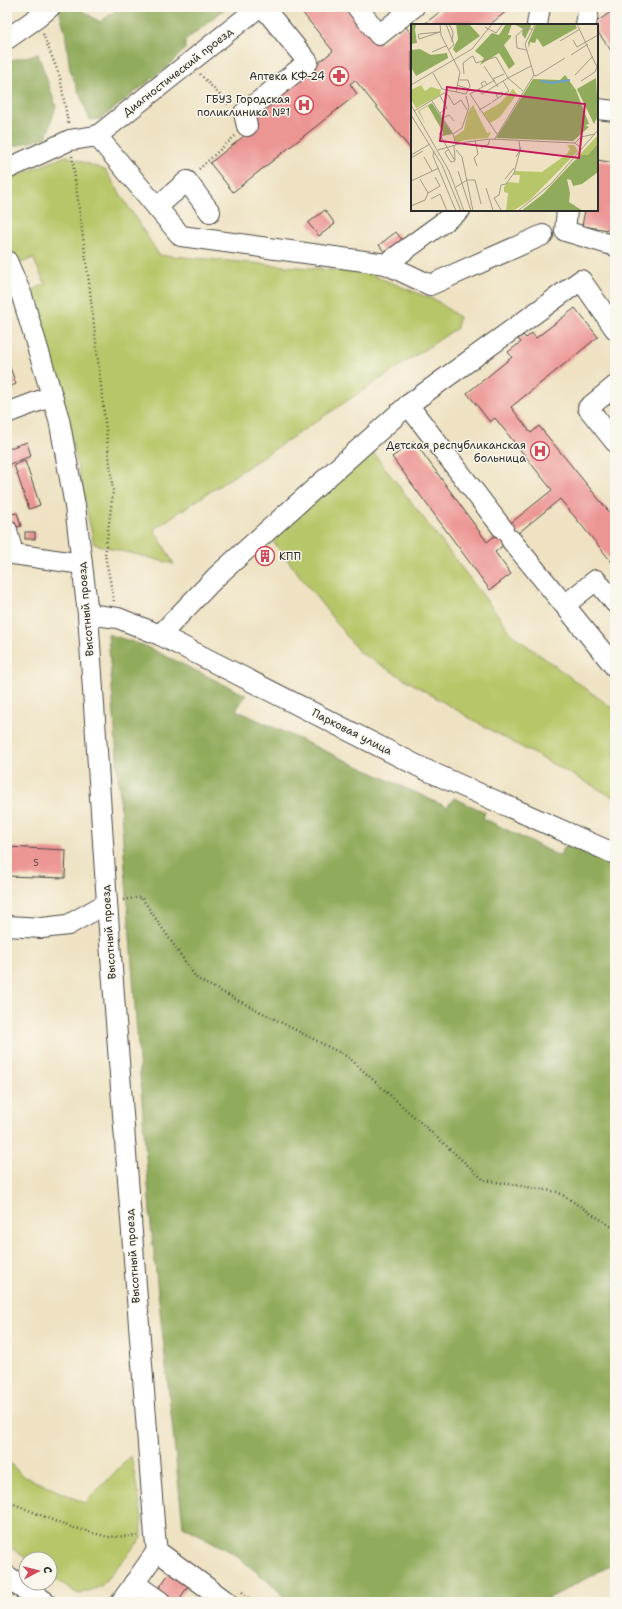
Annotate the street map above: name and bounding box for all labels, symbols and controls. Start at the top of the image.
street label: Диагностический проезд [120,24,236,120]
inset map [411,24,598,211]
pharmacy icon: Аптека КФ-24 [328,65,350,87]
place label: Аптека КФ-24 [249,69,325,84]
place label: ГБУЗ Городская поликлиника №1 [197,92,290,120]
hospital icon: ГБУЗ Городская поликлиника №1 [293,94,315,116]
place label: Детская республиканская больница [386,438,526,466]
hospital icon: Детская республиканская больница [529,440,551,462]
building icon: КПП [254,545,276,567]
place label: КПП [279,549,301,564]
street label: Высотный проезд [74,561,98,657]
street label: Парковая улица [309,705,395,759]
house number: 5 [33,857,39,869]
street label: Высотный проезд [98,884,120,980]
street label: Высотный проезд [122,1208,144,1304]
north arrow [18,1551,58,1591]
text: С [40,1566,55,1574]

